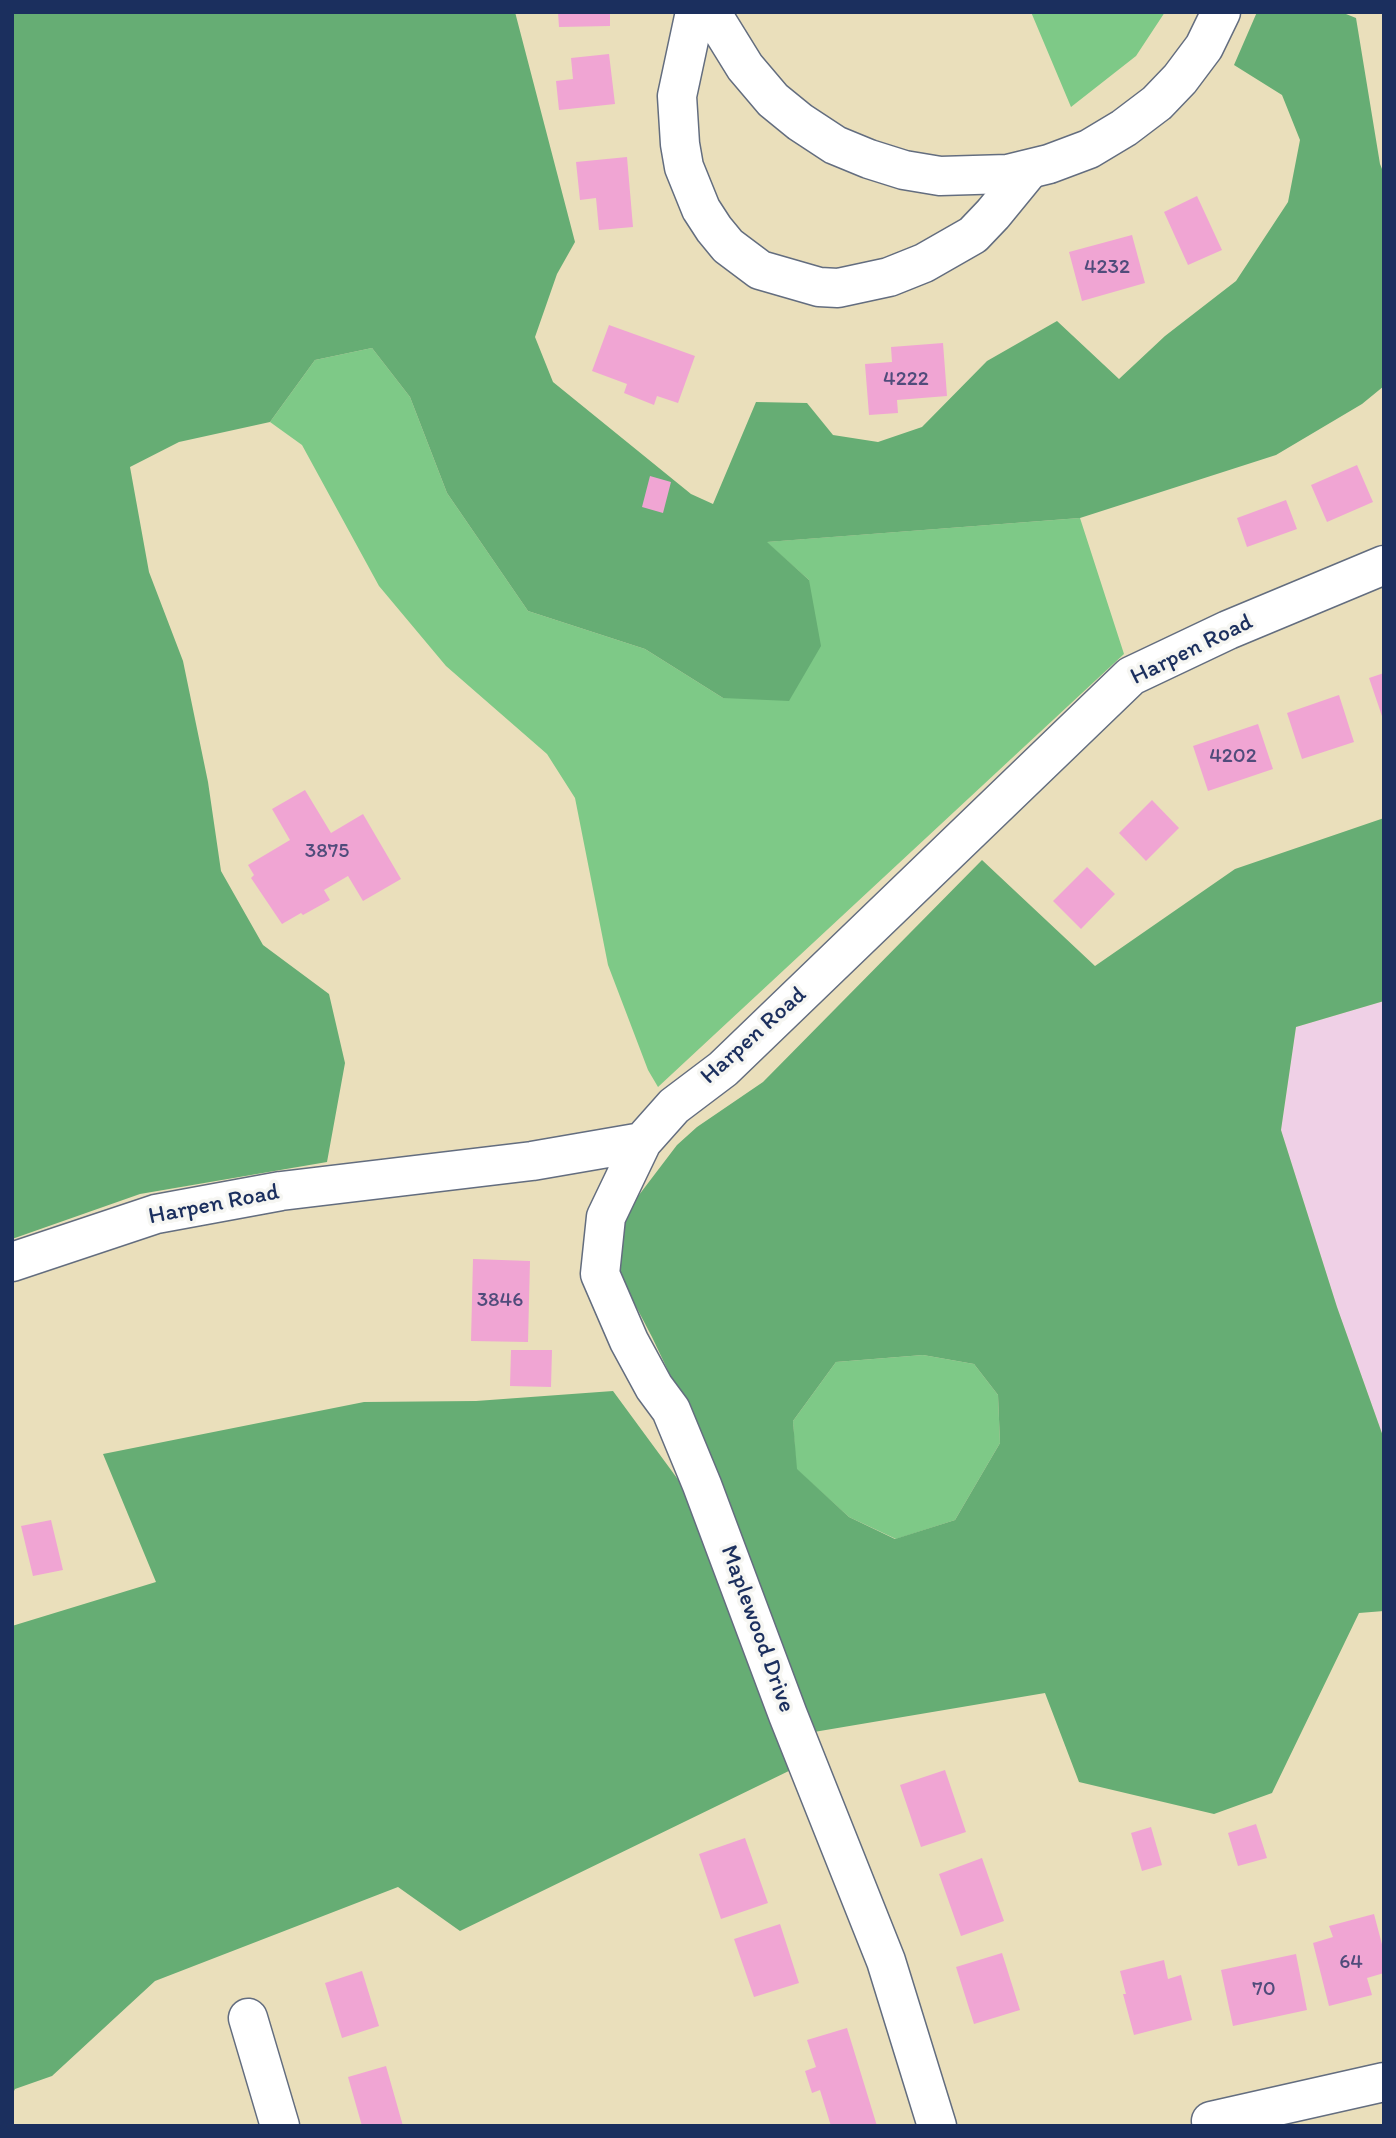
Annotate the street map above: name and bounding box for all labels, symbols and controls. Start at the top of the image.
house number: 4232 [1084,255,1130,281]
house number: 4222 [883,367,929,393]
street label: Harpen Road [1126,608,1258,692]
house number: 4202 [1209,744,1257,770]
house number: 3875 [305,839,349,865]
street label: Harpen Road [695,981,813,1091]
street label: Harpen Road [146,1178,282,1232]
house number: 3846 [477,1288,523,1314]
street label: Maplewood Drive [713,1541,801,1717]
house number: 64 [1339,1950,1363,1976]
house number: 70 [1252,1977,1276,2003]

